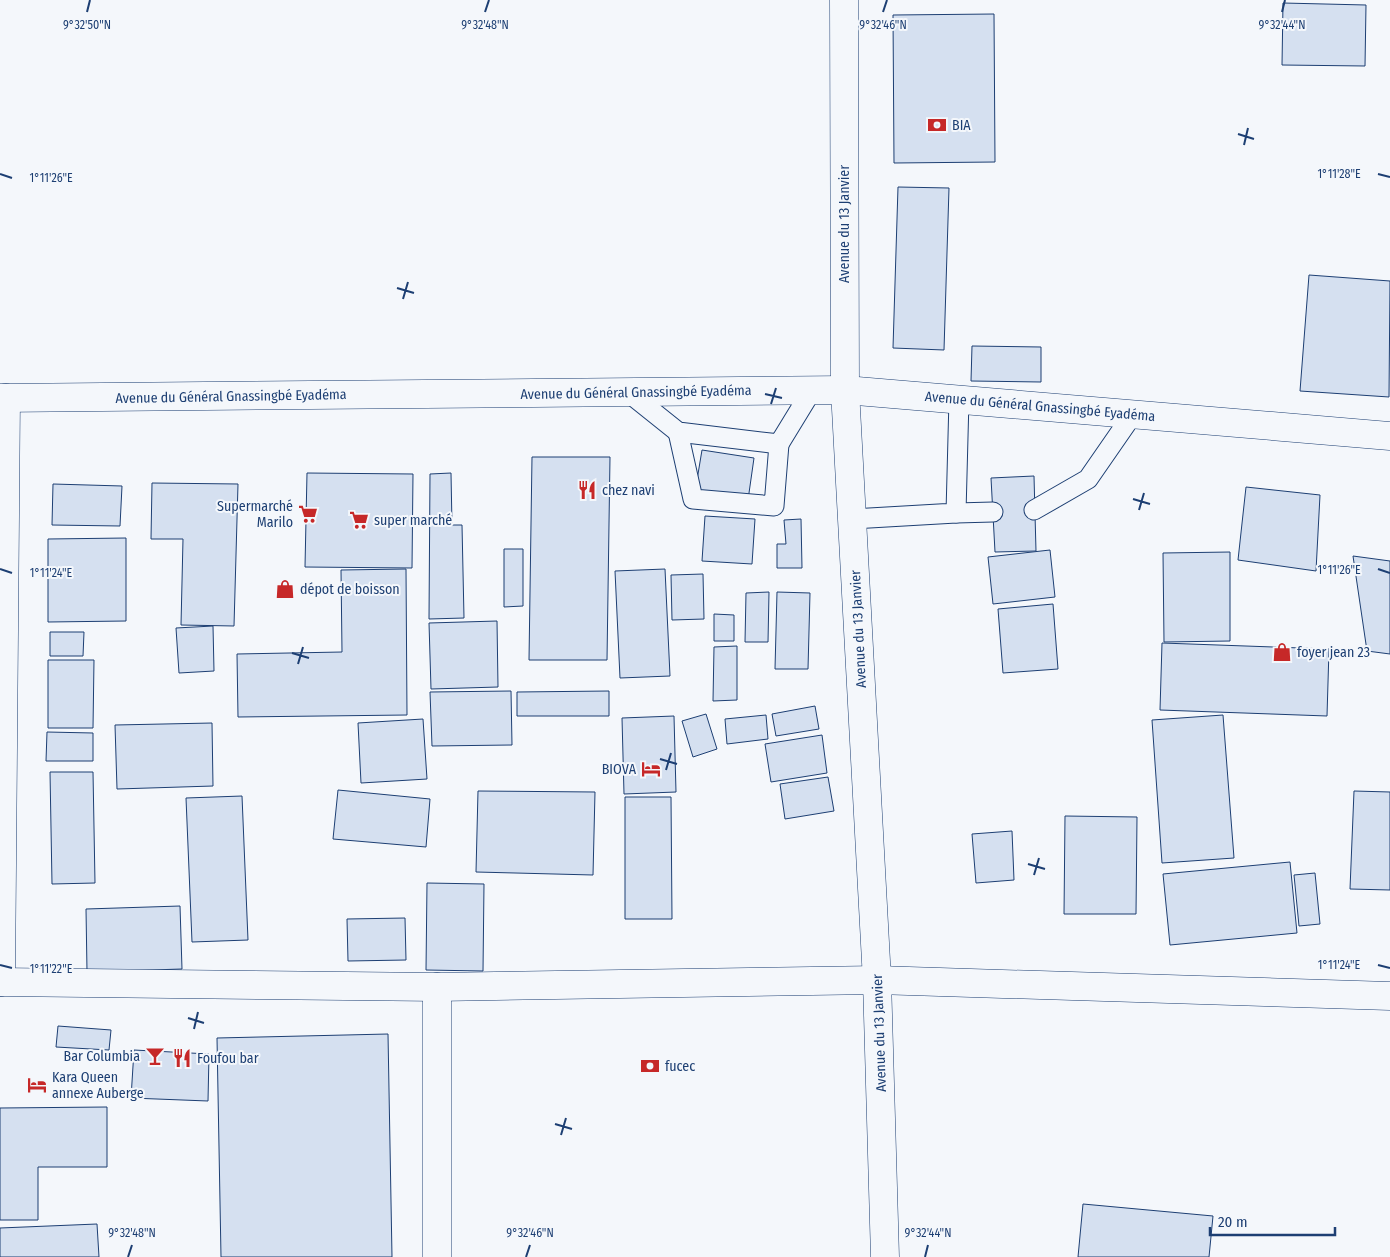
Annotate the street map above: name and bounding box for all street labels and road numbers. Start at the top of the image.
street label: Avenue du 13 Janvier [836,165,853,283]
street label: Avenue du Général Gnassingbé Eyadéma [520,382,752,403]
street label: Avenue du Général Gnassingbé Eyadéma [115,386,347,407]
street label: Avenue du Général Gnassingbé Eyadéma [924,388,1156,425]
street label: Avenue du 13 Janvier [847,569,870,688]
street label: Avenue du 13 Janvier [869,974,890,1092]

